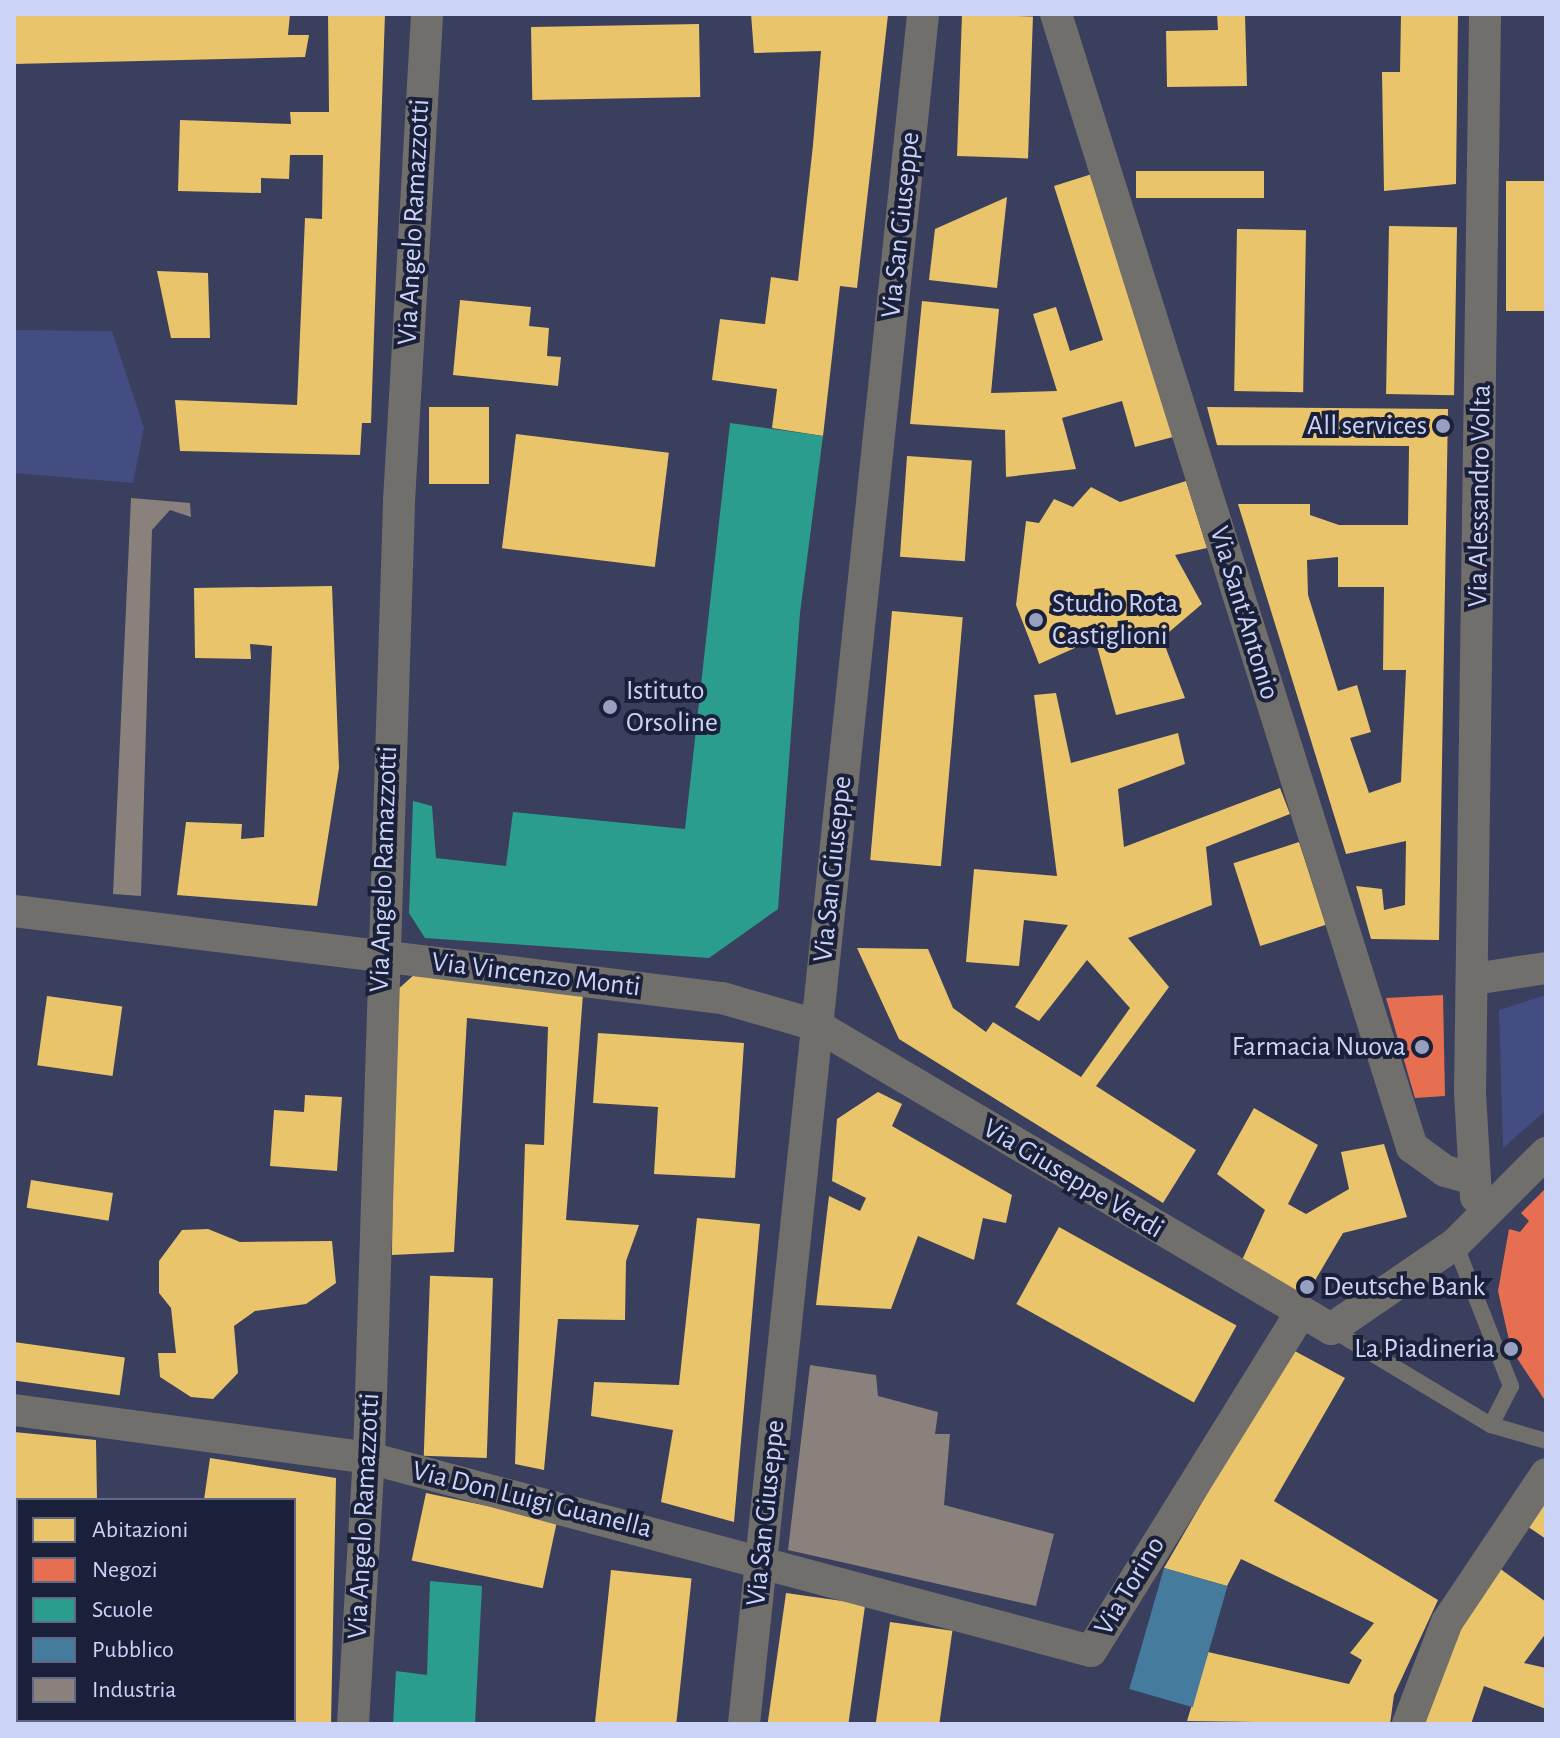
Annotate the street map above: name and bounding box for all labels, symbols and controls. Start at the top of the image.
street label: Via Angelo Ramazzotti [391,98,437,346]
street label: Via San Giuseppe [875,130,927,320]
street label: Via Alessandro Volta [1461,384,1499,608]
place label: All services [1307,409,1427,443]
marker: All services [1434,417,1452,435]
street label: Via Sant'Antonio [1202,522,1286,704]
place label: Studio Rota Castiglioni [1052,587,1178,653]
marker: Studio Rota Castiglioni [1027,611,1045,629]
place label: Istituto Orsoline [626,674,718,740]
marker: Istituto Orsoline [601,698,619,716]
street label: Via Angelo Ramazzotti [363,745,405,993]
street label: Via San Giuseppe [807,774,859,964]
street label: Via Vincenzo Monti [430,946,642,1004]
place label: Farmacia Nuova [1232,1030,1406,1064]
marker: Farmacia Nuova [1413,1038,1431,1056]
street label: Via Giuseppe Verdi [976,1112,1170,1246]
place label: Deutsche Bank [1323,1270,1485,1304]
marker: Deutsche Bank [1298,1278,1316,1296]
place label: La Piadineria [1354,1332,1495,1366]
marker: La Piadineria [1502,1340,1520,1358]
street label: Via Angelo Ramazzotti [341,1392,387,1640]
street label: Via San Giuseppe [740,1418,792,1608]
street label: Via Don Luigi Guanella [409,1454,655,1546]
legend [16,1498,296,1722]
text: Abitazioni [92,1518,188,1542]
street label: Via Torino [1087,1530,1173,1642]
text: Negozi [92,1558,158,1582]
text: Scuole [92,1598,153,1622]
text: Pubblico [92,1638,174,1662]
text: Industria [92,1678,176,1702]

